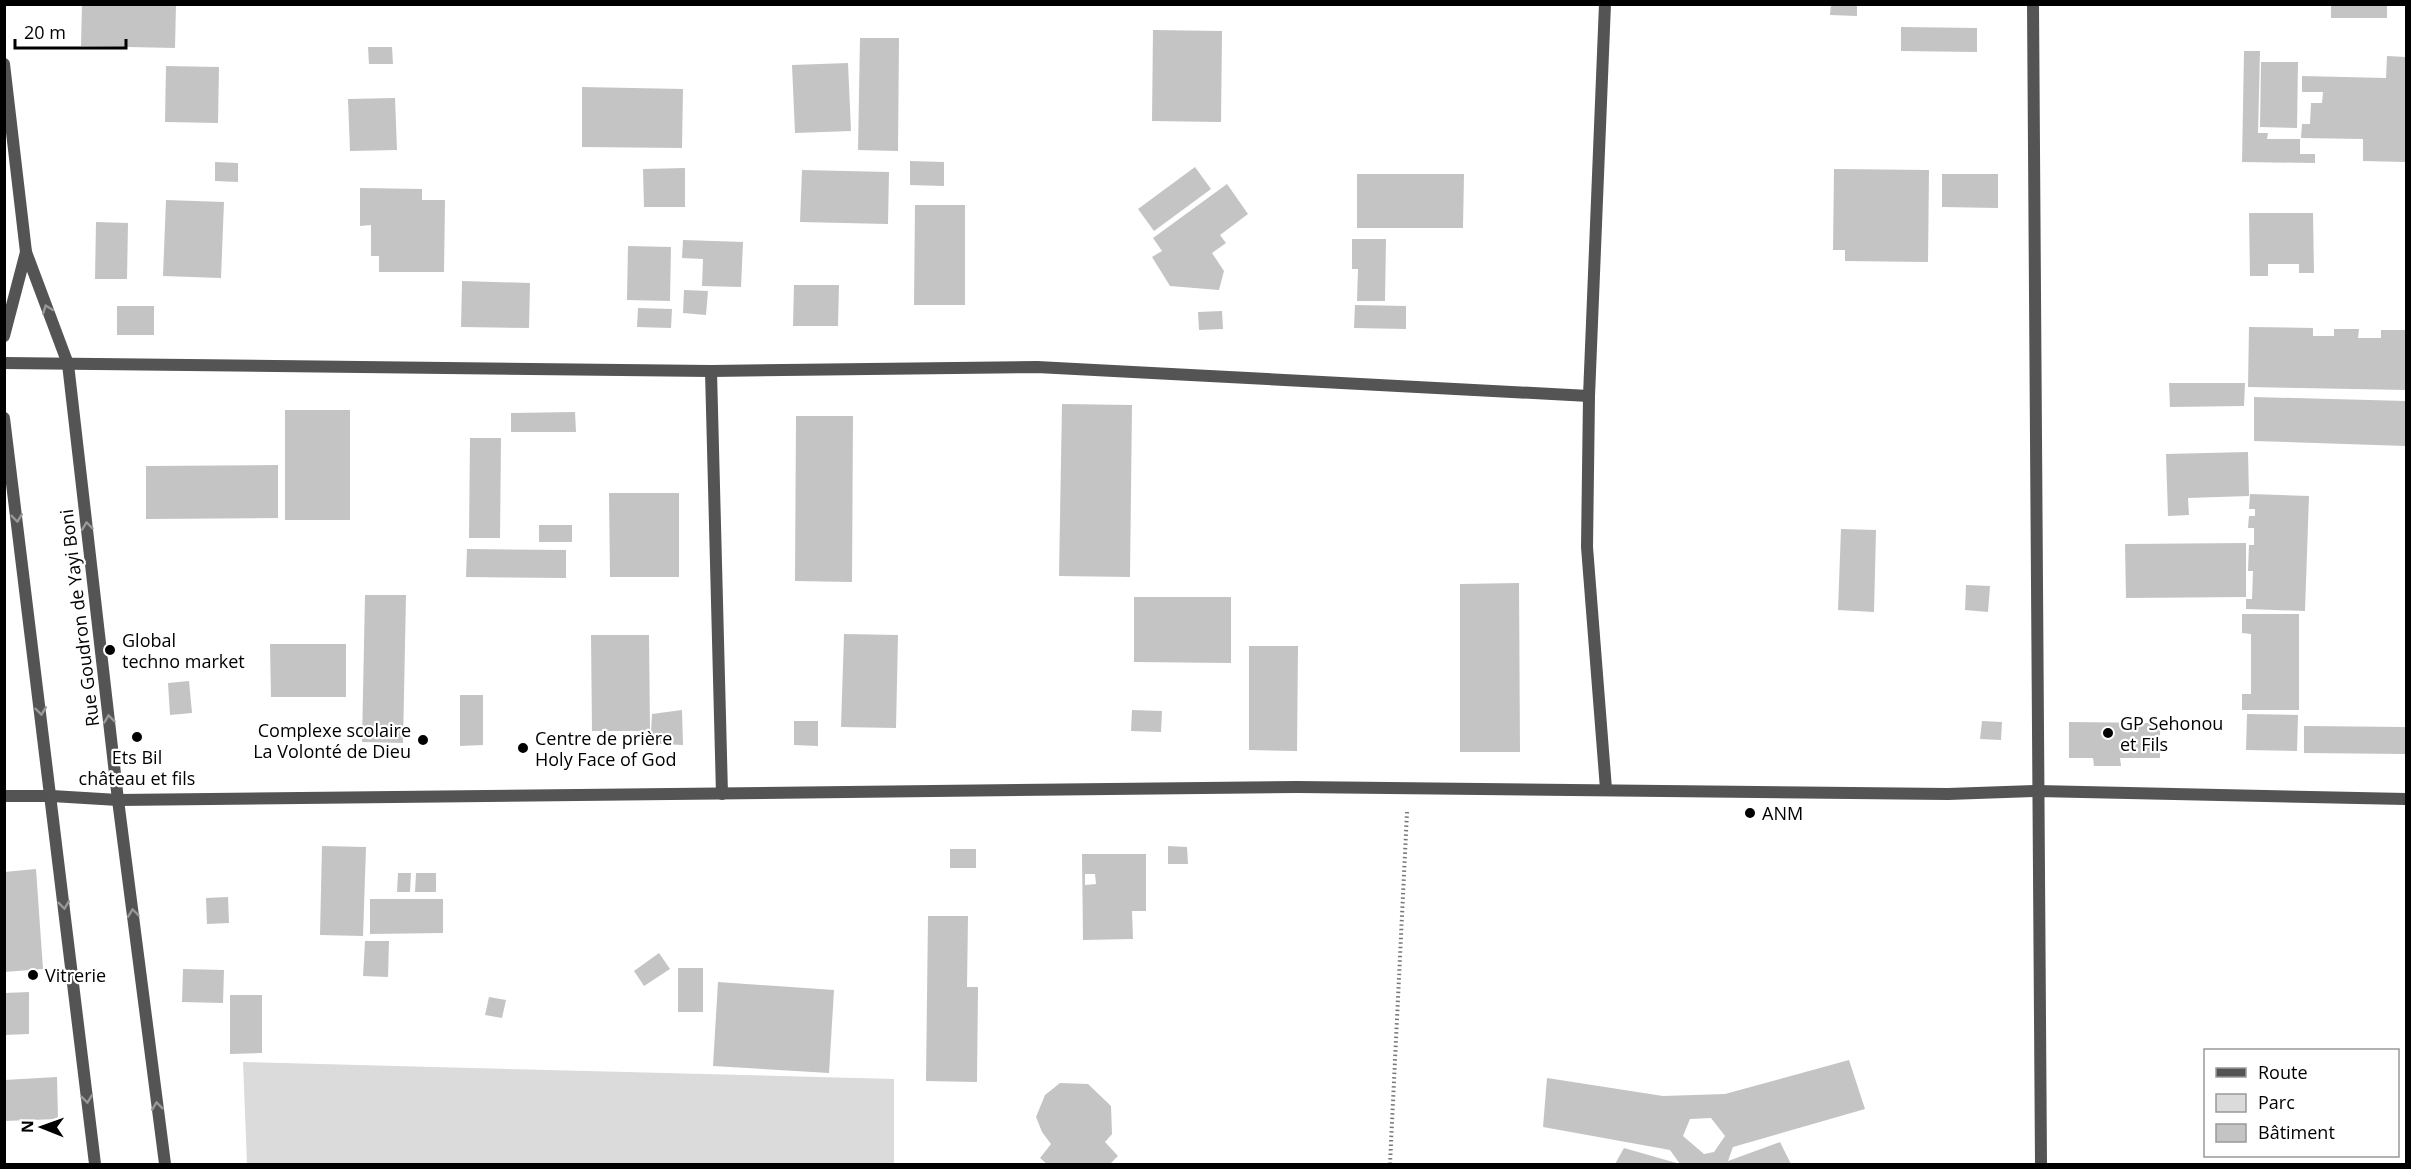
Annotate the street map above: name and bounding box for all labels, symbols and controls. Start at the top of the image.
scale bar [15,12,126,50]
text: 20 m [24,20,66,44]
one-way arrow [42,304,55,315]
street label: Rue Goudron de Yayi Boni [54,508,104,728]
one-way arrow [10,513,23,522]
one-way arrow [81,521,93,530]
place label: Global techno market [122,628,245,673]
marker: Global techno market [103,643,117,657]
one-way arrow [34,707,47,716]
place label: GP Sehonou et Fils [2120,711,2223,756]
one-way arrow [103,715,116,724]
place label: Complexe scolaire La Volonté de Dieu [253,718,411,763]
place label: Centre de prière Holy Face of God [535,726,677,771]
marker: GP Sehonou et Fils [2101,726,2115,740]
marker: Ets Bil château et fils [130,730,144,744]
marker: Complexe scolaire La Volonté de Dieu [416,733,430,747]
marker: Centre de prière Holy Face of God [516,741,530,755]
place label: Ets Bil château et fils [79,745,195,790]
place label: ANM [1762,801,1803,825]
marker: ANM [1743,806,1757,820]
one-way arrow [58,900,70,909]
one-way arrow [127,908,139,918]
place label: Vitrerie [45,963,106,987]
marker: Vitrerie [26,968,40,982]
legend [2204,1049,2399,1157]
text: Route [2258,1060,2308,1084]
text: Parc [2258,1090,2295,1114]
one-way arrow [80,1094,93,1103]
north arrow [12,1097,72,1157]
one-way arrow [152,1102,164,1111]
text: N [16,1120,38,1133]
text: Bâtiment [2258,1120,2335,1144]

